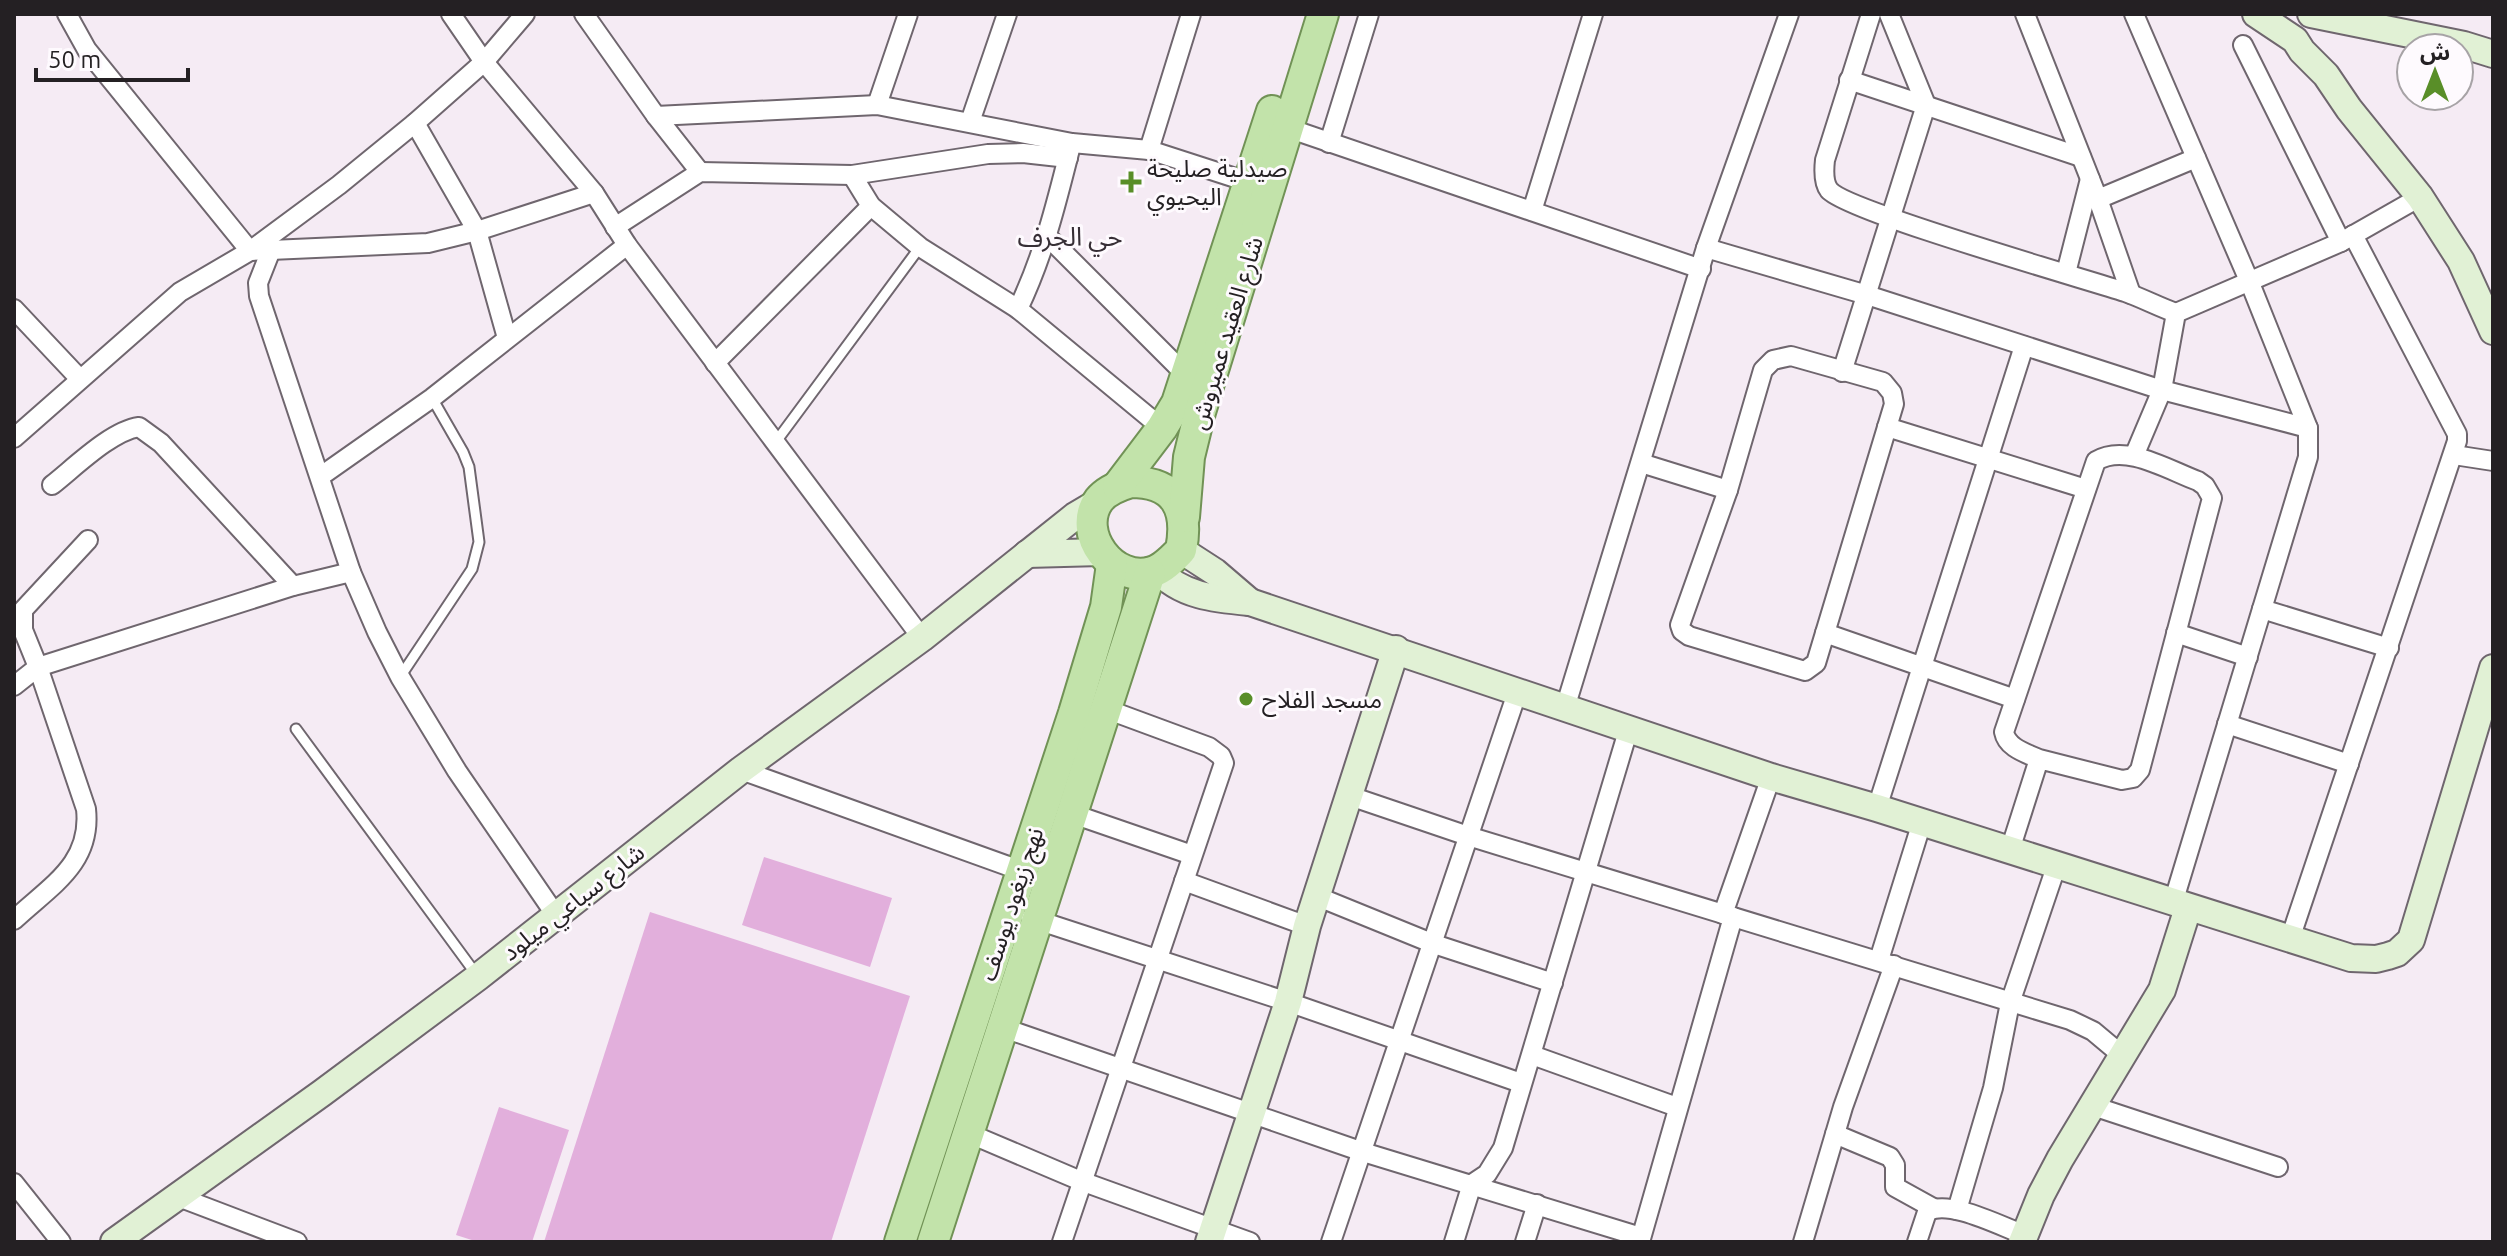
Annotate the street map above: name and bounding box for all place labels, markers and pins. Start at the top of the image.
place label: صيدلية صليحة اليحيوي [1147,155,1288,215]
marker: صيدلية صليحة اليحيوي [1122,173,1140,191]
place label: مسجد الفلاح [1262,686,1382,717]
marker: مسجد الفلاح [1237,690,1255,708]

